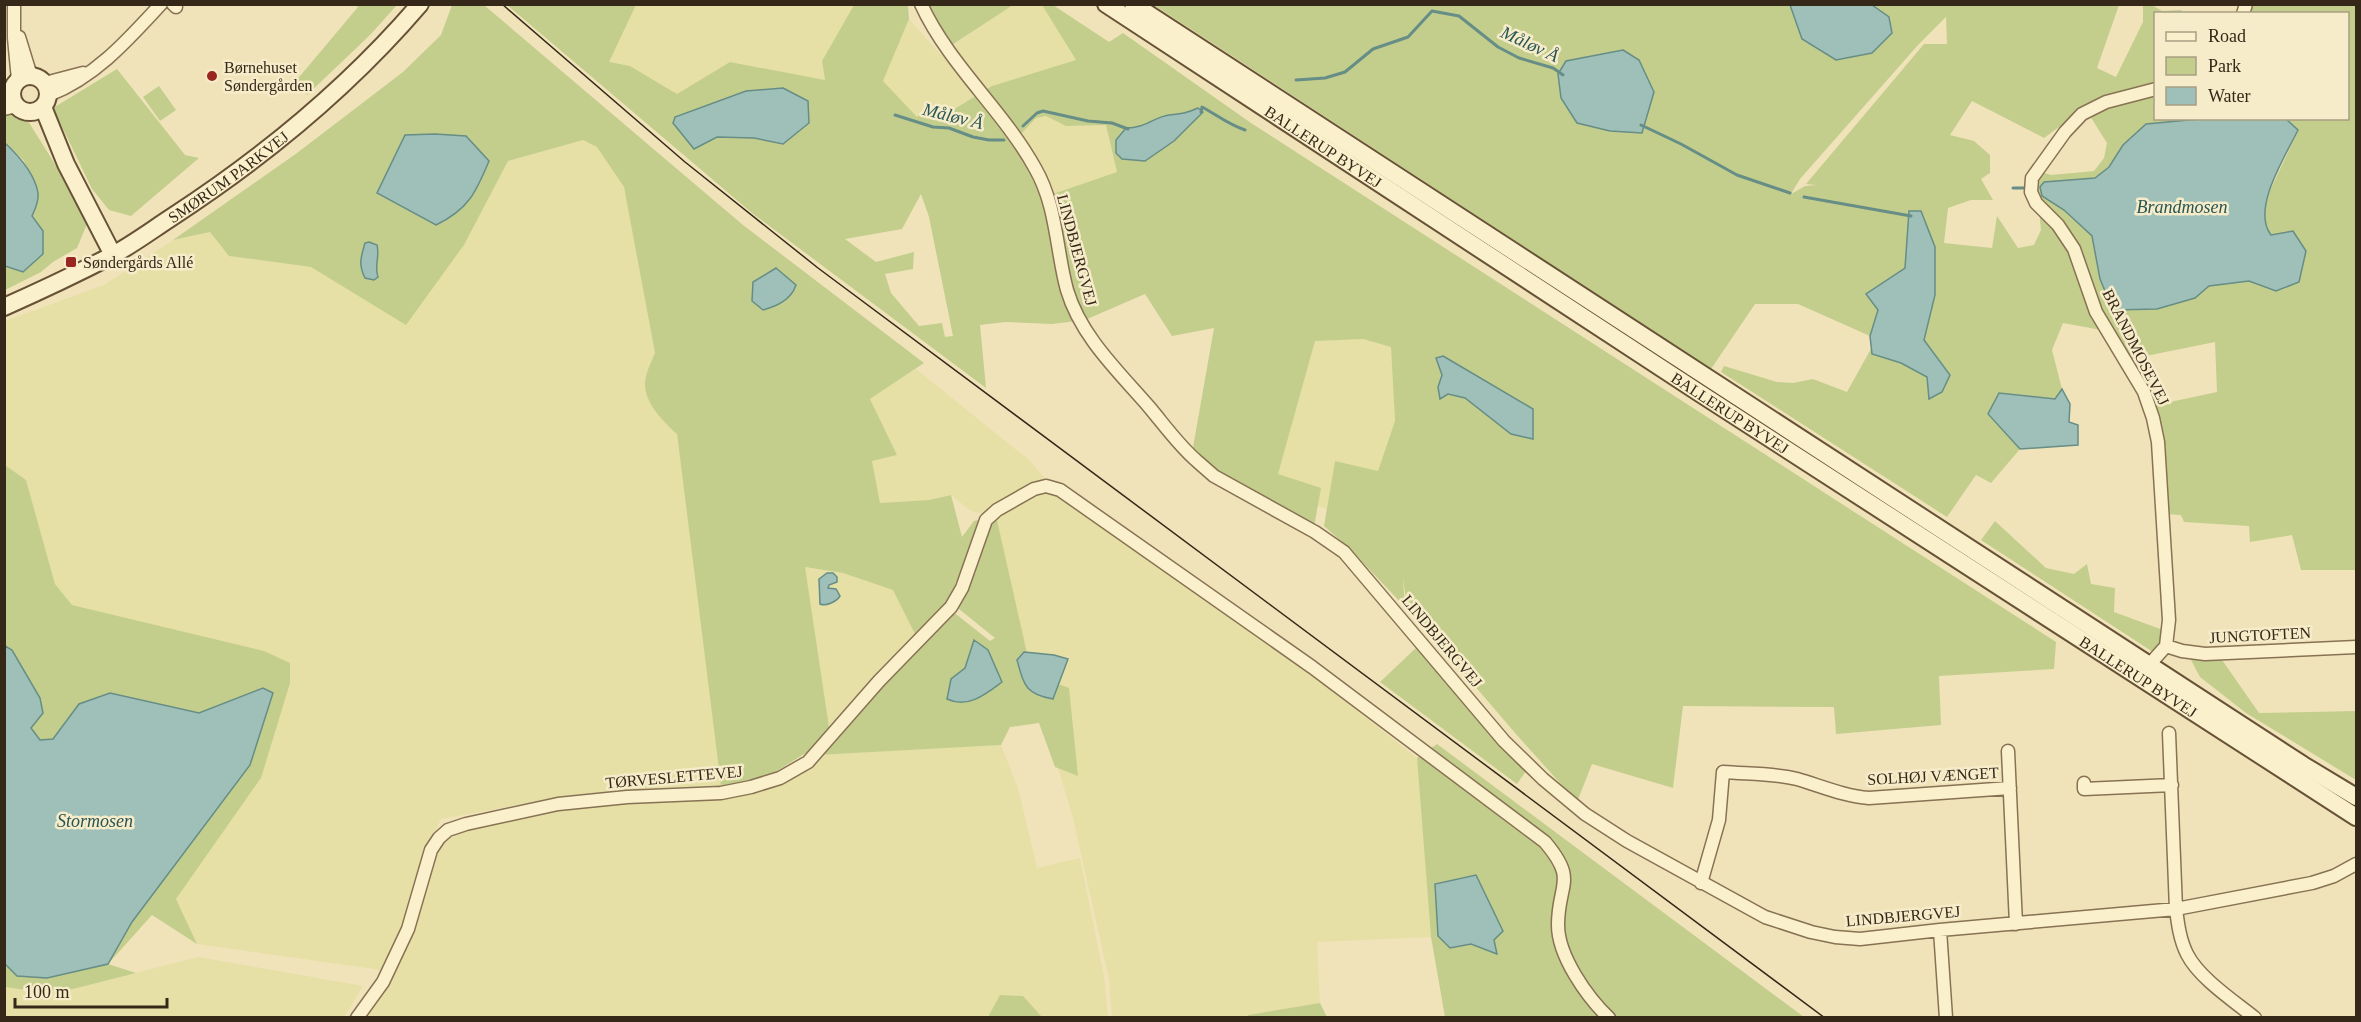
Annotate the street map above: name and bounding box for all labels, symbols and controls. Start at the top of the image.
legend [2154,12,2349,120]
water label: Måløv Å [1497,22,1563,66]
text: Road [2208,26,2246,46]
text: Park [2208,56,2241,76]
place label: Børnehuset Søndergården [224,59,313,95]
marker: Børnehuset Søndergården [205,69,219,83]
text: Water [2208,86,2251,106]
water label: Måløv Å [920,99,986,133]
street label: BALLERUP BYVEJ [1262,102,1385,191]
street label: SMØRUM PARKVEJ [165,127,291,226]
street label: LINDBJERGVEJ [1054,192,1100,308]
water label: Brandmosen [2137,197,2228,217]
place label: Søndergårds Allé [83,254,193,272]
marker: Søndergårds Allé [64,255,78,269]
street label: BRANDMOSEVEJ [2099,286,2173,408]
street label: BALLERUP BYVEJ [1668,369,1792,457]
street label: LINDBJERGVEJ [1399,592,1485,690]
street label: JUNGTOFTEN [2209,624,2312,646]
street label: BALLERUP BYVEJ [2077,632,2200,720]
street label: TØRVESLETTEVEJ [605,763,743,791]
street label: SOLHØJ VÆNGET [1867,764,1999,788]
water label: Stormosen [57,811,133,831]
street label: LINDBJERGVEJ [1845,903,1961,929]
scale bar [15,971,166,1009]
text: 100 m [24,982,70,1002]

